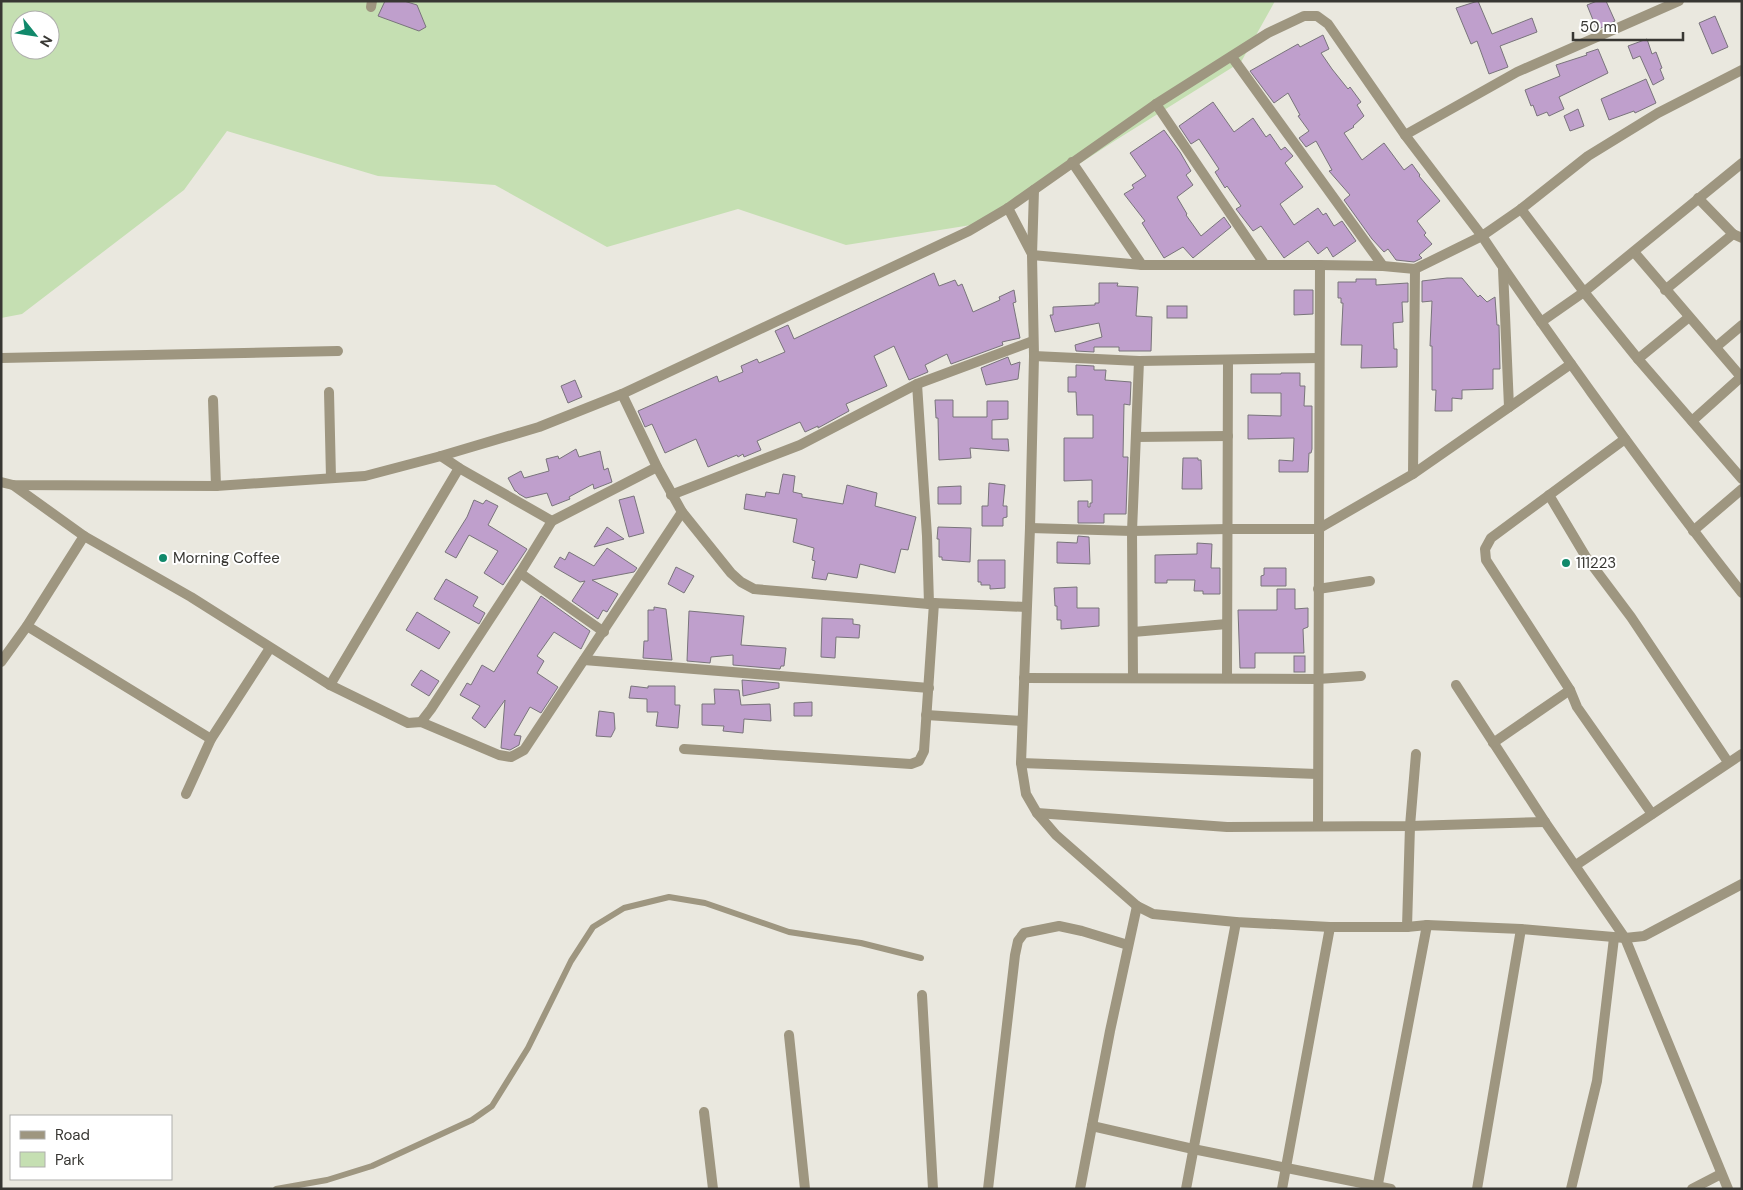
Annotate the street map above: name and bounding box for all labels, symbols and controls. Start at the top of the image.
north arrow [10,10,60,60]
scale bar [1573,10,1683,42]
text: 50 m [1580,17,1617,37]
text: N [36,33,57,50]
place label: Morning Coffee [173,548,280,568]
marker: Morning Coffee [157,552,169,564]
place label: 111223 [1576,553,1616,573]
marker: 111223 [1560,557,1572,569]
legend [10,1115,172,1180]
text: Road [55,1125,90,1145]
text: Park [55,1150,85,1170]

